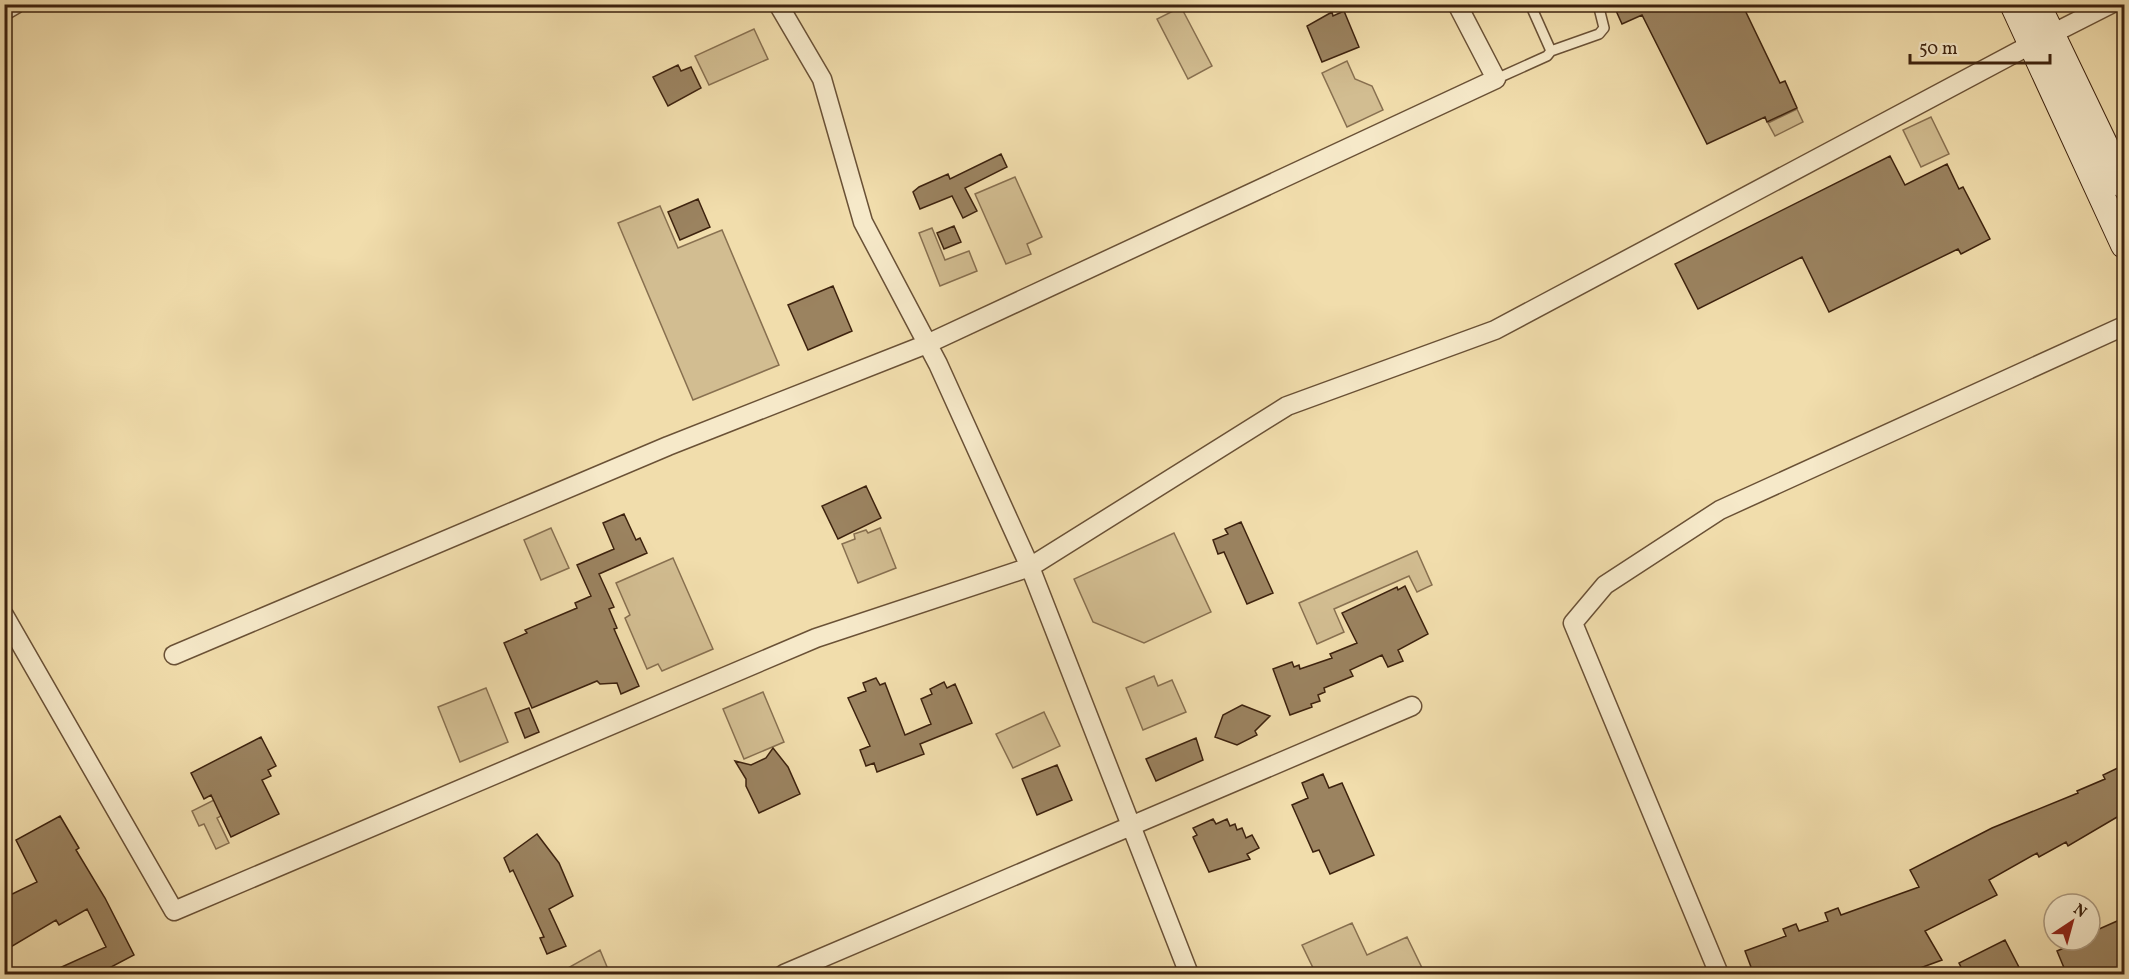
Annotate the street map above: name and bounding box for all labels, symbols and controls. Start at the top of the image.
scale bar [1910,27,2050,65]
text: 50 m [1919,37,1958,62]
north arrow [2042,892,2102,952]
text: N [2068,899,2091,924]

